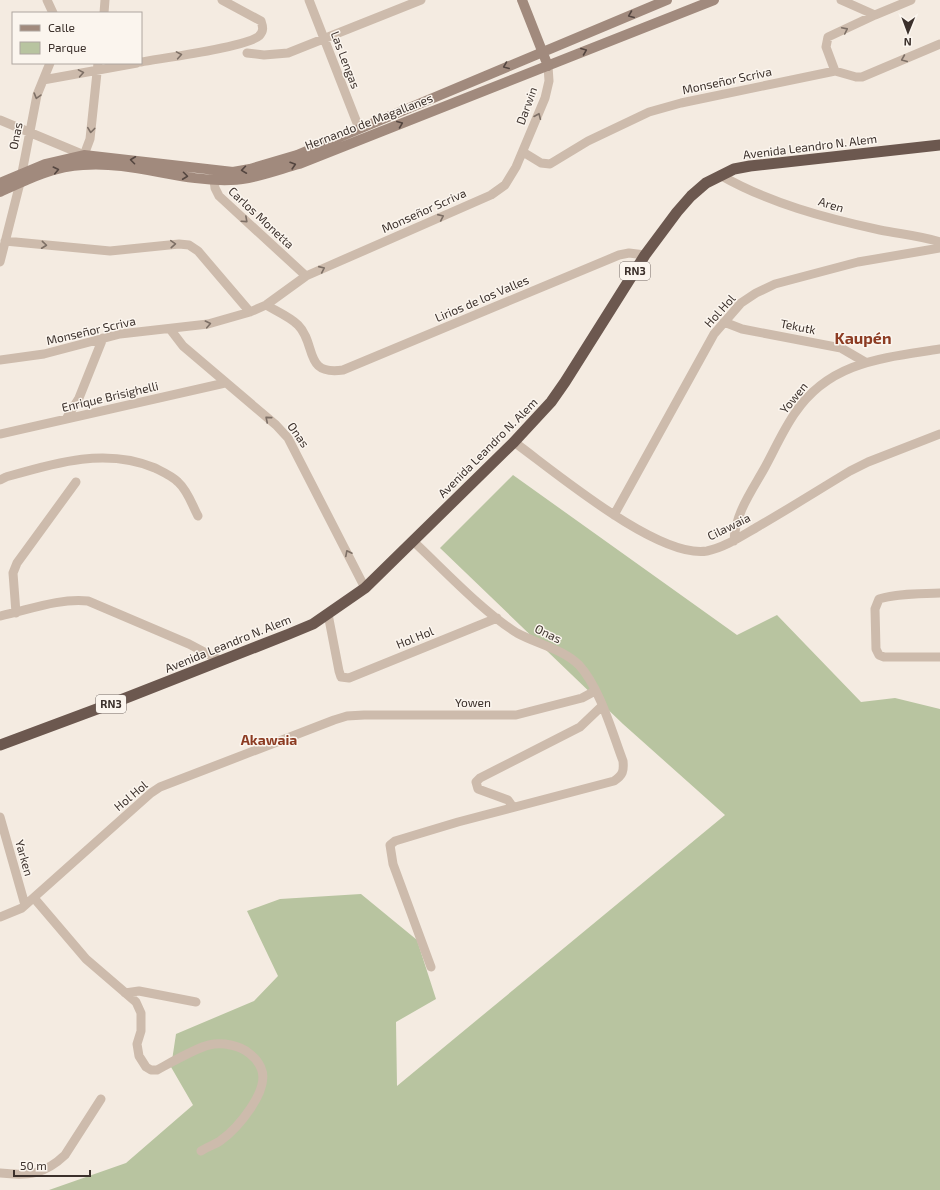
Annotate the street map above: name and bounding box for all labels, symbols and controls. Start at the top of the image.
one-way arrow [628,10,635,18]
legend [12,12,142,64]
north arrow [888,12,928,52]
text: Calle [48,20,75,34]
one-way arrow [840,27,848,34]
street label: Las Lengas [329,29,363,90]
text: N [904,36,912,49]
text: Parque [48,40,86,54]
one-way arrow [581,48,588,56]
one-way arrow [176,51,182,60]
one-way arrow [901,54,909,62]
one-way arrow [503,62,510,70]
street label: Monseñor Scriva [681,64,773,96]
one-way arrow [78,69,84,78]
street label: Darwin [513,85,539,126]
street label: Hernando de Magallanes [303,90,435,152]
one-way arrow [33,93,42,100]
one-way arrow [533,112,541,120]
street label: Onas [6,121,25,151]
one-way arrow [396,121,403,129]
one-way arrow [87,127,96,133]
street label: Avenida Leandro N. Alem [742,131,878,161]
one-way arrow [130,155,136,164]
one-way arrow [289,161,296,170]
one-way arrow [241,165,247,174]
one-way arrow [53,167,59,175]
one-way arrow [182,172,188,181]
street label: Carlos Monetta [226,184,297,251]
street label: Monseñor Scriva [379,185,468,235]
street label: Aren [817,194,846,214]
one-way arrow [437,214,444,222]
one-way arrow [241,215,248,222]
one-way arrow [41,240,47,249]
one-way arrow [170,240,176,249]
road number: RN3 [620,262,650,280]
one-way arrow [319,266,326,274]
street label: Lirios de los Valles [433,272,531,324]
street label: Hol Hol [701,291,738,330]
street label: Monseñor Scriva [45,313,137,347]
street label: Tekutk [779,316,817,336]
one-way arrow [205,320,211,328]
district label: Kaupén [835,328,892,347]
street label: Enrique Brisighelli [60,378,160,414]
street label: Yowen [776,379,810,416]
street label: Avenida Leandro N. Alem [435,395,540,500]
one-way arrow [265,416,273,423]
street label: Onas [285,419,312,450]
street label: Cilawaia [705,510,752,542]
one-way arrow [345,550,353,558]
street label: Avenida Leandro N. Alem [163,611,293,675]
street label: Onas [533,621,564,645]
street label: Hol Hol [394,623,436,651]
road number: RN3 [96,695,126,713]
street label: Yowen [455,695,491,709]
district label: Akawaia [241,731,297,748]
street label: Hol Hol [111,777,150,813]
street label: Yarken [13,838,37,877]
scale bar [14,1152,90,1178]
text: 50 m [20,1158,47,1172]

